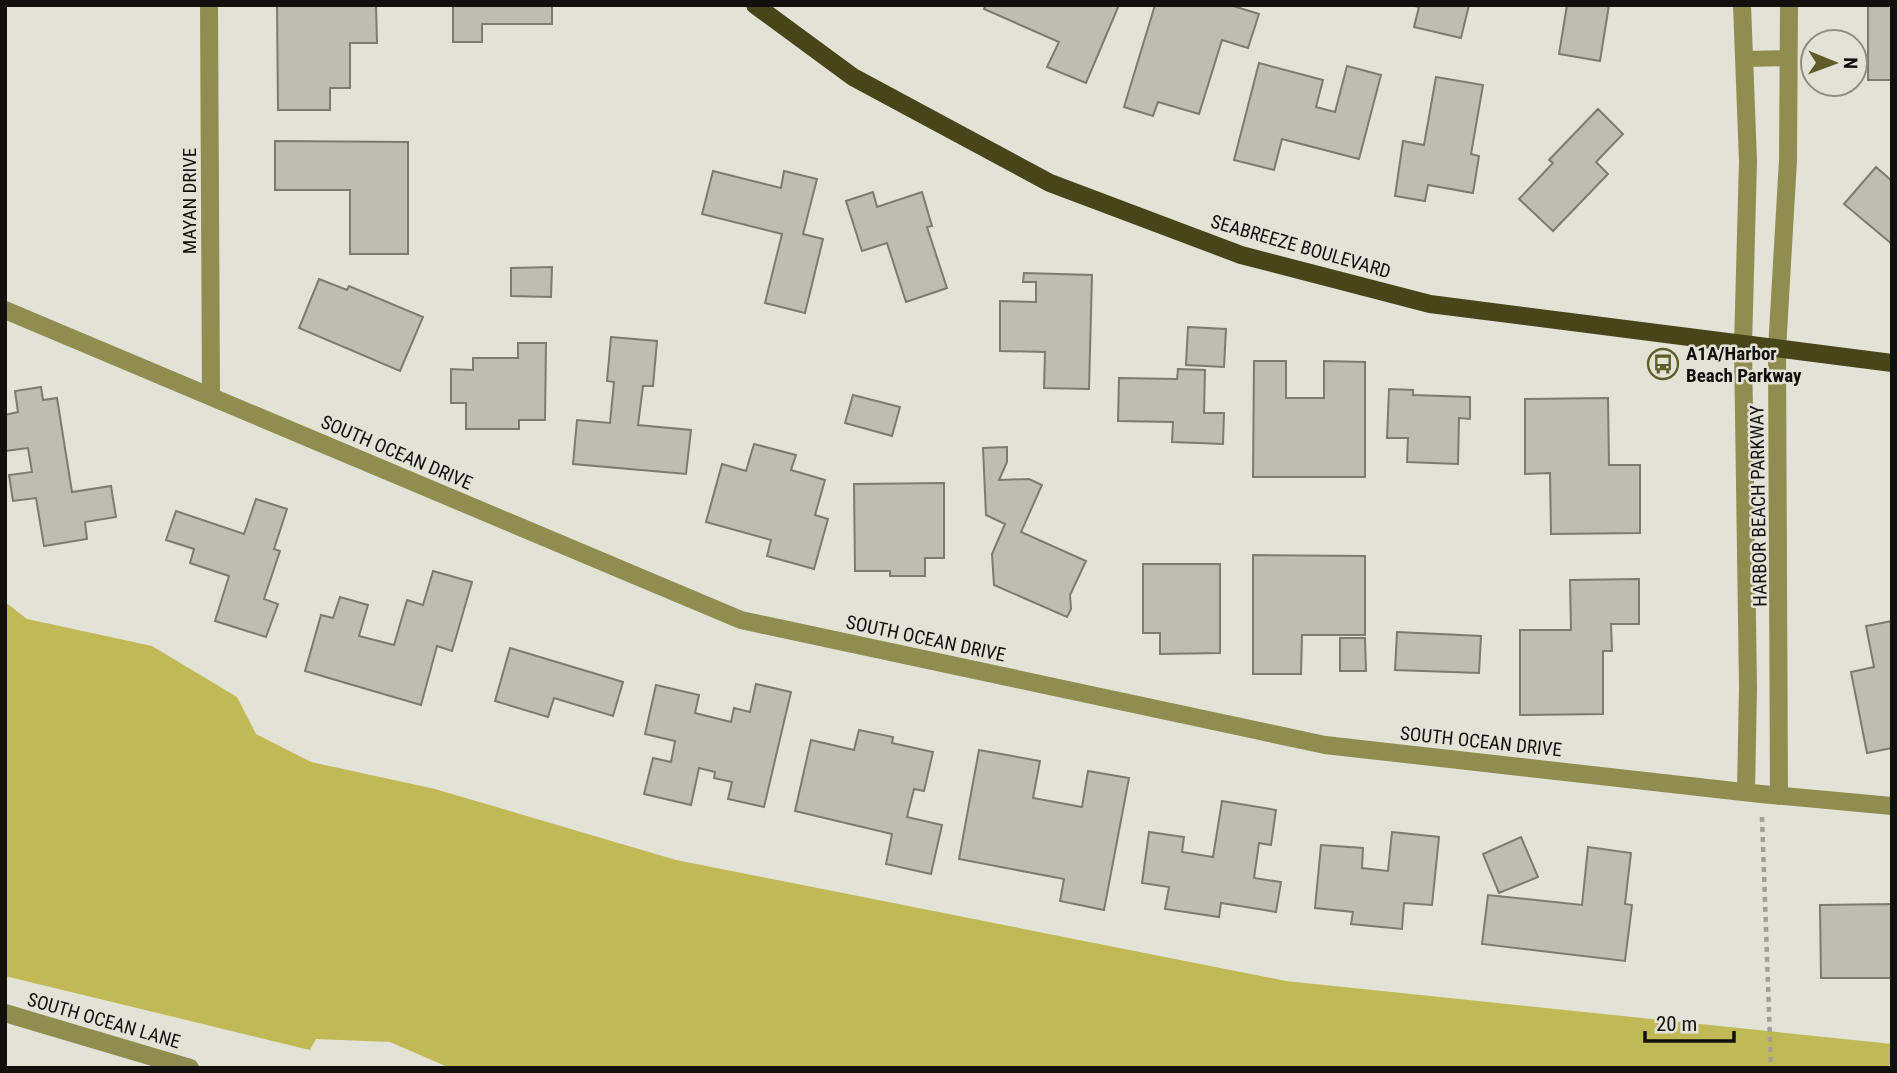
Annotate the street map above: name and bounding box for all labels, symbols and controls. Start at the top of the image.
north arrow [1799,28,1869,98]
text: N [1839,57,1862,69]
street label: MAYAN DRIVE [178,148,201,254]
street label: SEABREEZE BOULEVARD [1208,210,1393,283]
place label: A1A/Harbor Beach Parkway [1686,342,1802,387]
bus stop icon: A1A/Harbor Beach Parkway [1646,347,1680,381]
street label: HARBOR BEACH PARKWAY [1745,405,1772,607]
street label: SOUTH OCEAN DRIVE [318,410,476,495]
street label: SOUTH OCEAN DRIVE [844,610,1008,667]
street label: SOUTH OCEAN DRIVE [1399,722,1563,761]
street label: SOUTH OCEAN LANE [25,988,183,1053]
scale bar [1645,1000,1734,1044]
text: 20 m [1656,1012,1697,1036]

